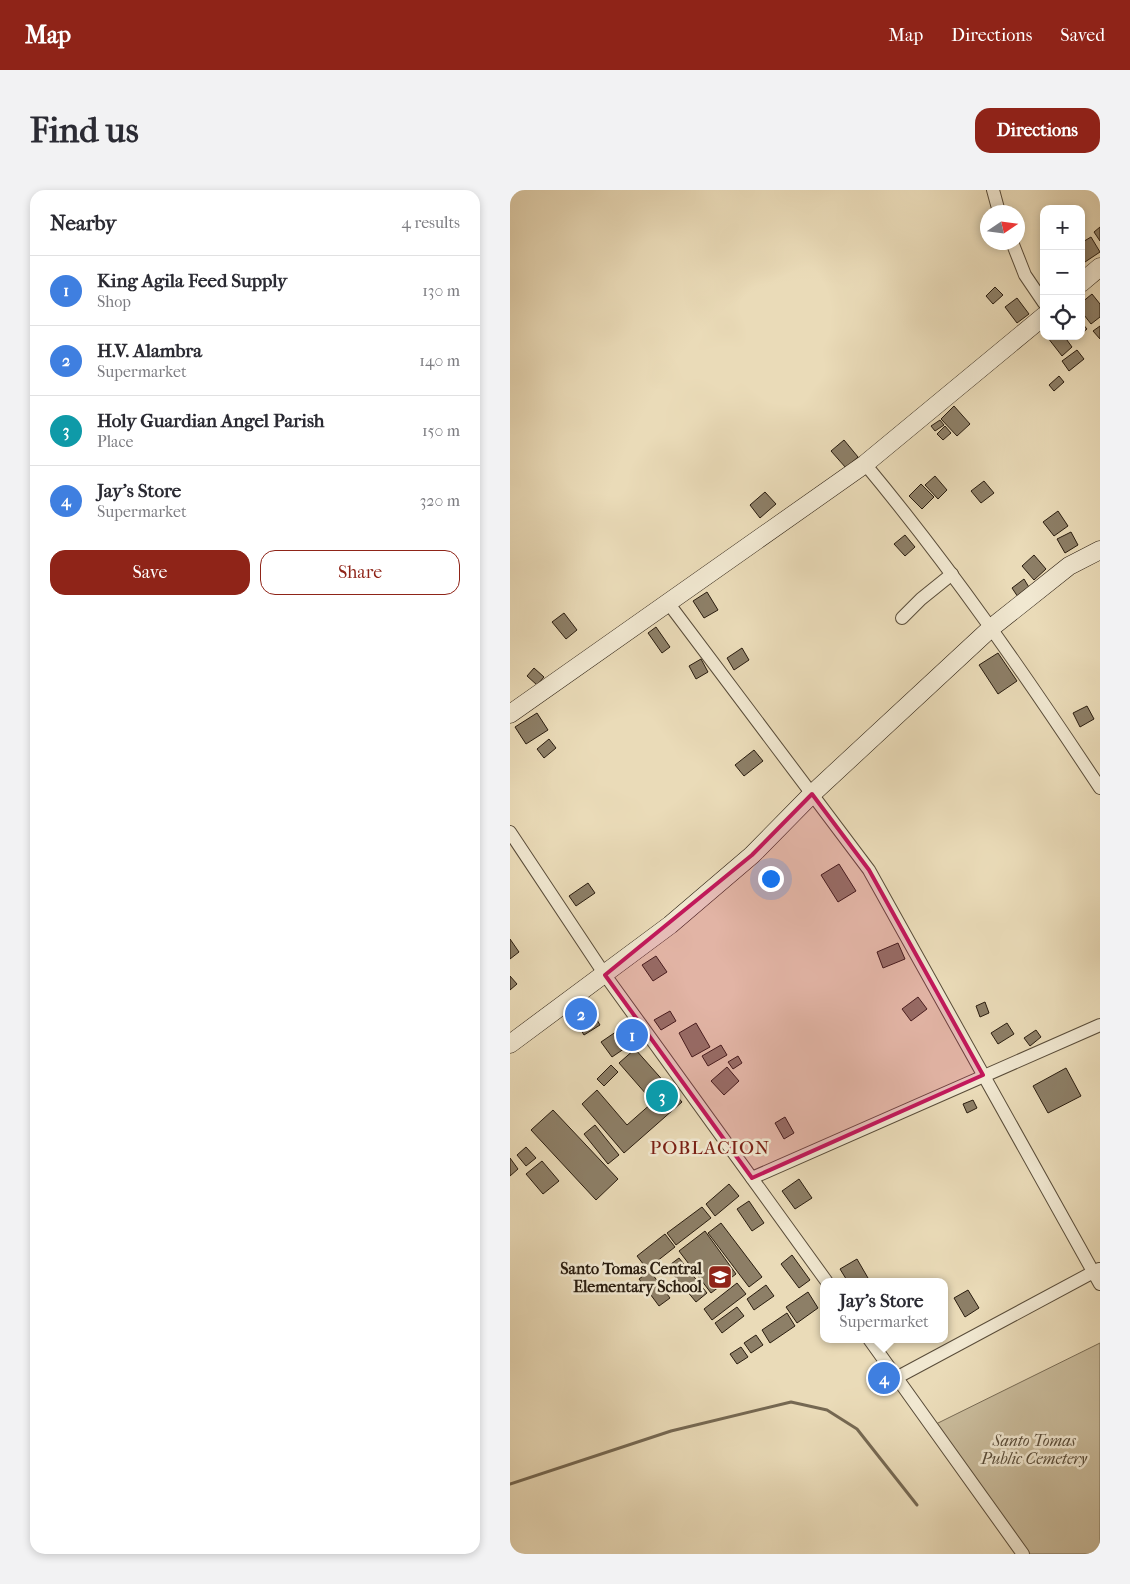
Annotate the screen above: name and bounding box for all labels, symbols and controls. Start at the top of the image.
text: Map [25,21,71,49]
text: Map [889,25,923,46]
text: Directions [951,25,1032,46]
text: Saved [1060,25,1105,46]
button: Directions [975,108,1100,153]
text: Find us [30,110,139,151]
north arrow [980,205,1025,250]
map controls [1040,205,1085,340]
button: + [1040,205,1085,250]
text: Nearby [50,211,116,235]
text: 4 results [402,213,460,232]
button: − [1040,250,1085,295]
text: King Agila Feed Supply [97,270,287,292]
text: 1 [63,281,69,300]
text: 130 m [422,281,460,300]
text: Shop [97,292,131,311]
button: locate [1040,295,1085,340]
text: H.V. Alambra [97,340,202,362]
text: 2 [62,351,70,370]
text: 140 m [419,351,460,370]
text: Supermarket [97,362,187,381]
text: Holy Guardian Angel Parish [97,410,325,432]
text: 3 [63,421,69,440]
text: 150 m [422,421,460,440]
text: Place [97,432,133,451]
text: Jay's Store [97,480,181,502]
text: 4 [61,491,71,510]
text: 320 m [420,491,460,510]
text: Supermarket [97,502,187,521]
button: Save [50,550,250,595]
button: Share [260,550,460,595]
your location [758,866,784,892]
pin: 2 [565,995,597,1033]
pin: 1 [616,1016,648,1054]
pin: 3 [646,1077,678,1115]
district label: POBLACION [650,1137,770,1159]
place label: Santo Tomas Central Elementary School [560,1259,703,1297]
school or university icon: Santo Tomas Central Elementary School [707,1264,733,1290]
popup [820,1278,948,1343]
text: Jay's Store [839,1290,923,1312]
text: Supermarket [839,1312,929,1331]
pin: 4 [868,1359,900,1397]
park label: Santo Tomas Public Cemetery [980,1431,1087,1468]

